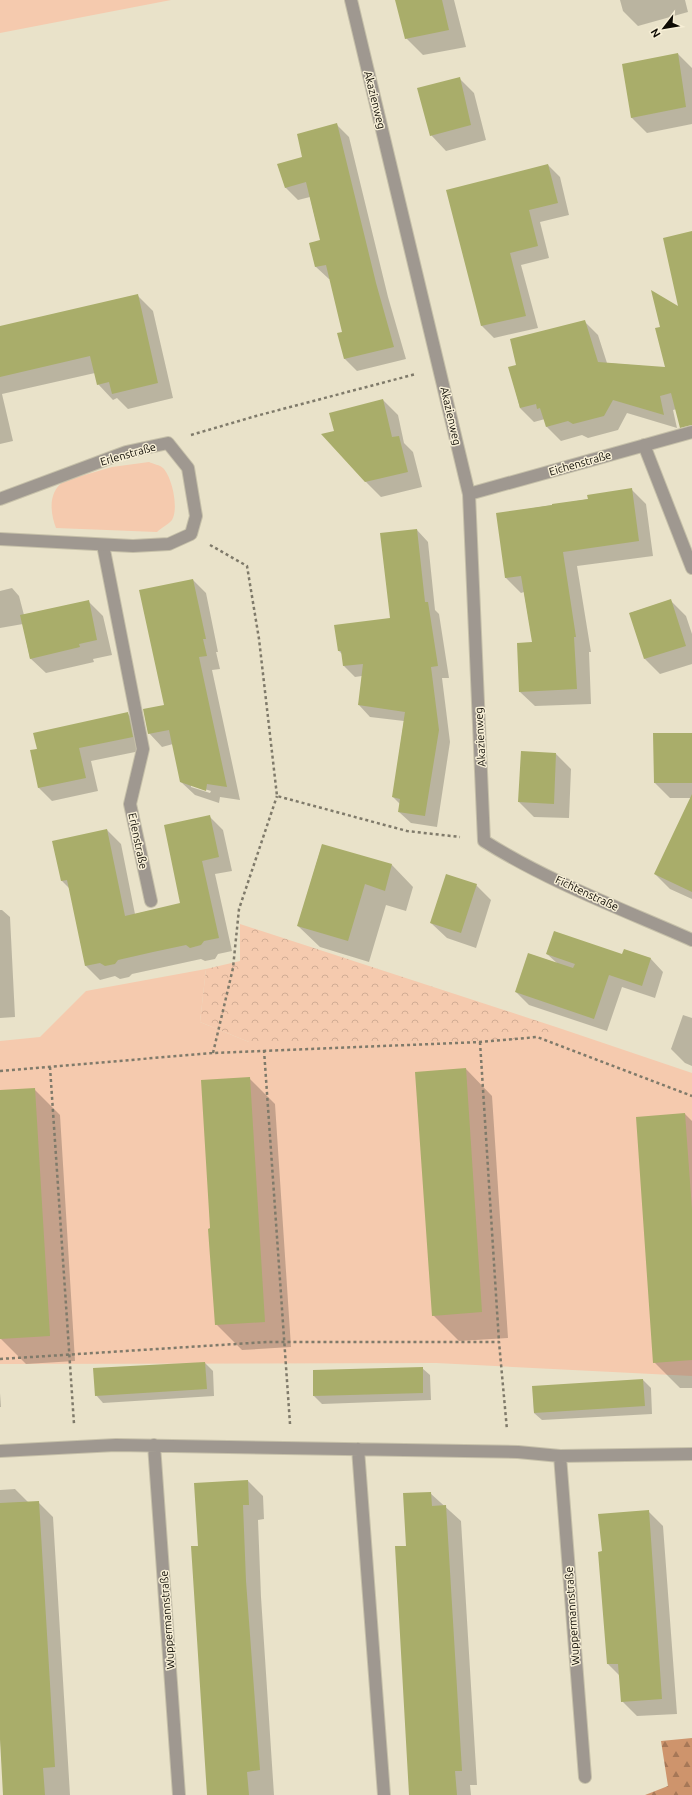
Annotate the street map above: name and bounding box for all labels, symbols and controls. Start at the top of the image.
north arrow [644,8,684,48]
text: N [648,27,663,40]
street label: Akazienweg [362,70,388,130]
street label: Akazienweg [438,386,464,446]
street label: Erlenstraße [99,440,157,468]
street label: Eichenstraße [547,448,613,478]
street label: Akazienweg [472,707,488,767]
street label: Erlenstraße [126,812,150,870]
street label: Fichtenstraße [554,873,620,913]
street label: Wuppermannstraße [563,1566,581,1666]
street label: Wuppermannstraße [158,1570,176,1670]

